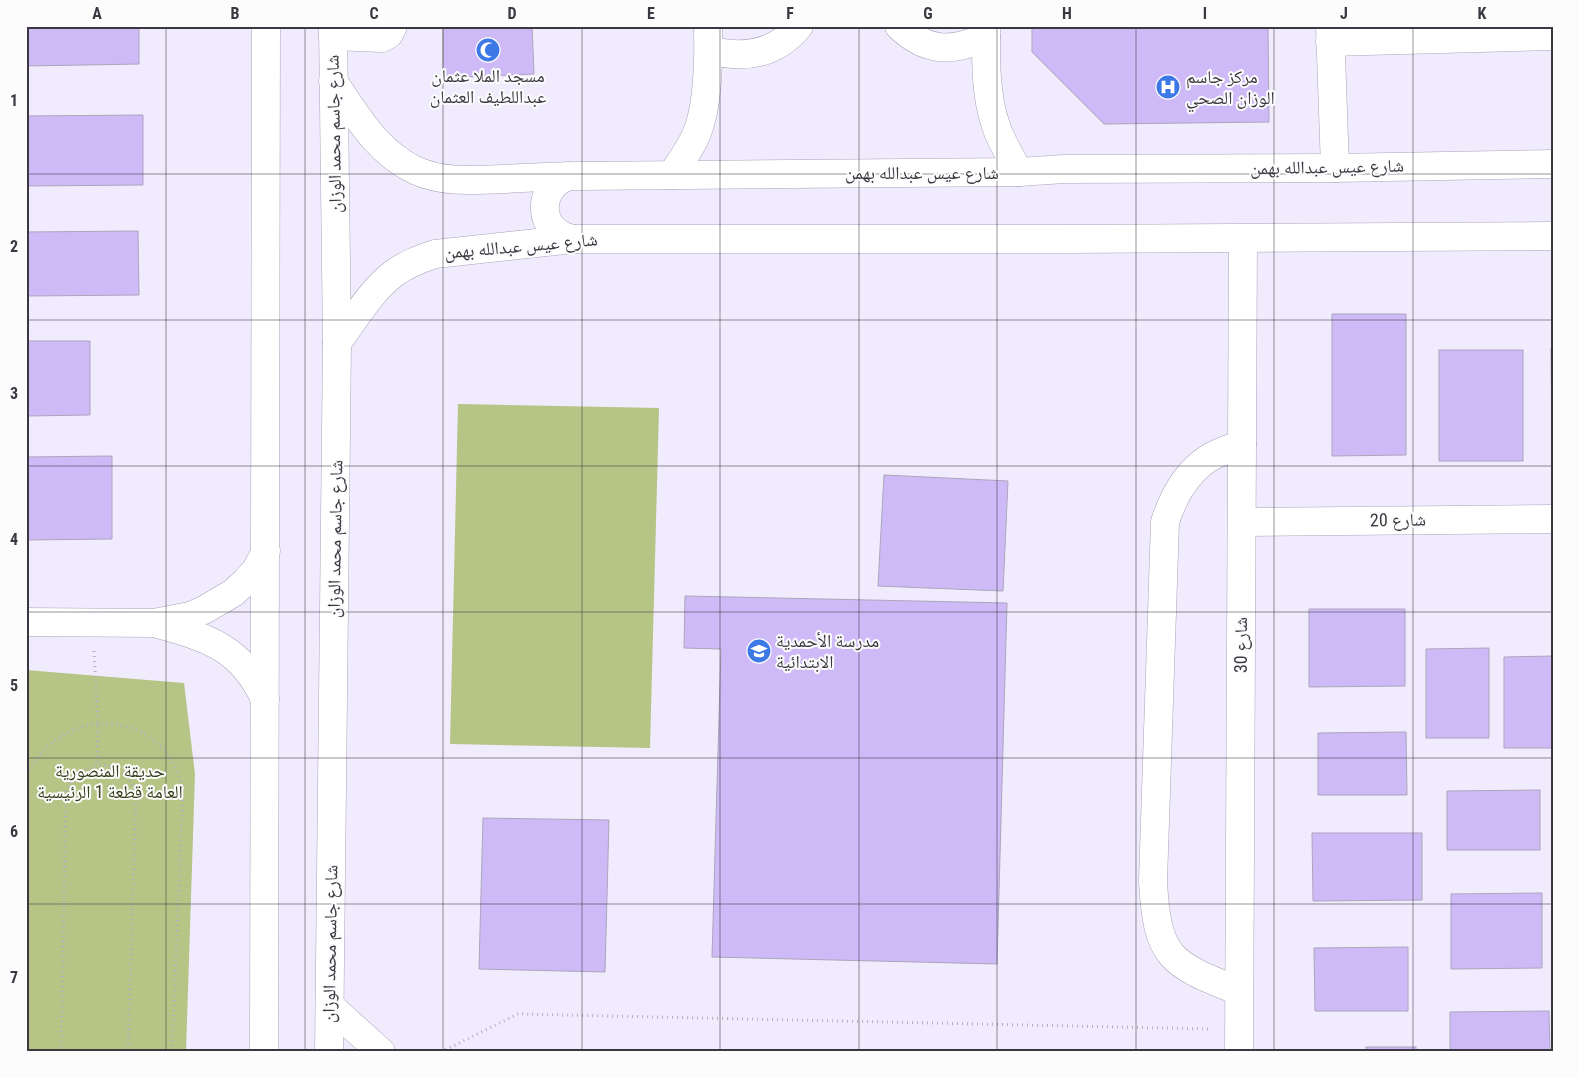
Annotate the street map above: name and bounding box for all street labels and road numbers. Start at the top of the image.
street label: شارع جاسم محمد الوزان [322,55,347,213]
street label: شارع عيس عبدالله بهمن [1250,155,1404,179]
street label: شارع عيس عبدالله بهمن [845,162,999,184]
street label: شارع عيس عبدالله بهمن [443,228,599,264]
street label: شارع جاسم محمد الوزان [323,460,348,618]
street label: شارع 20 [1370,509,1426,531]
street label: شارع 30 [1230,617,1252,673]
street label: شارع جاسم محمد الوزان [318,865,343,1023]

